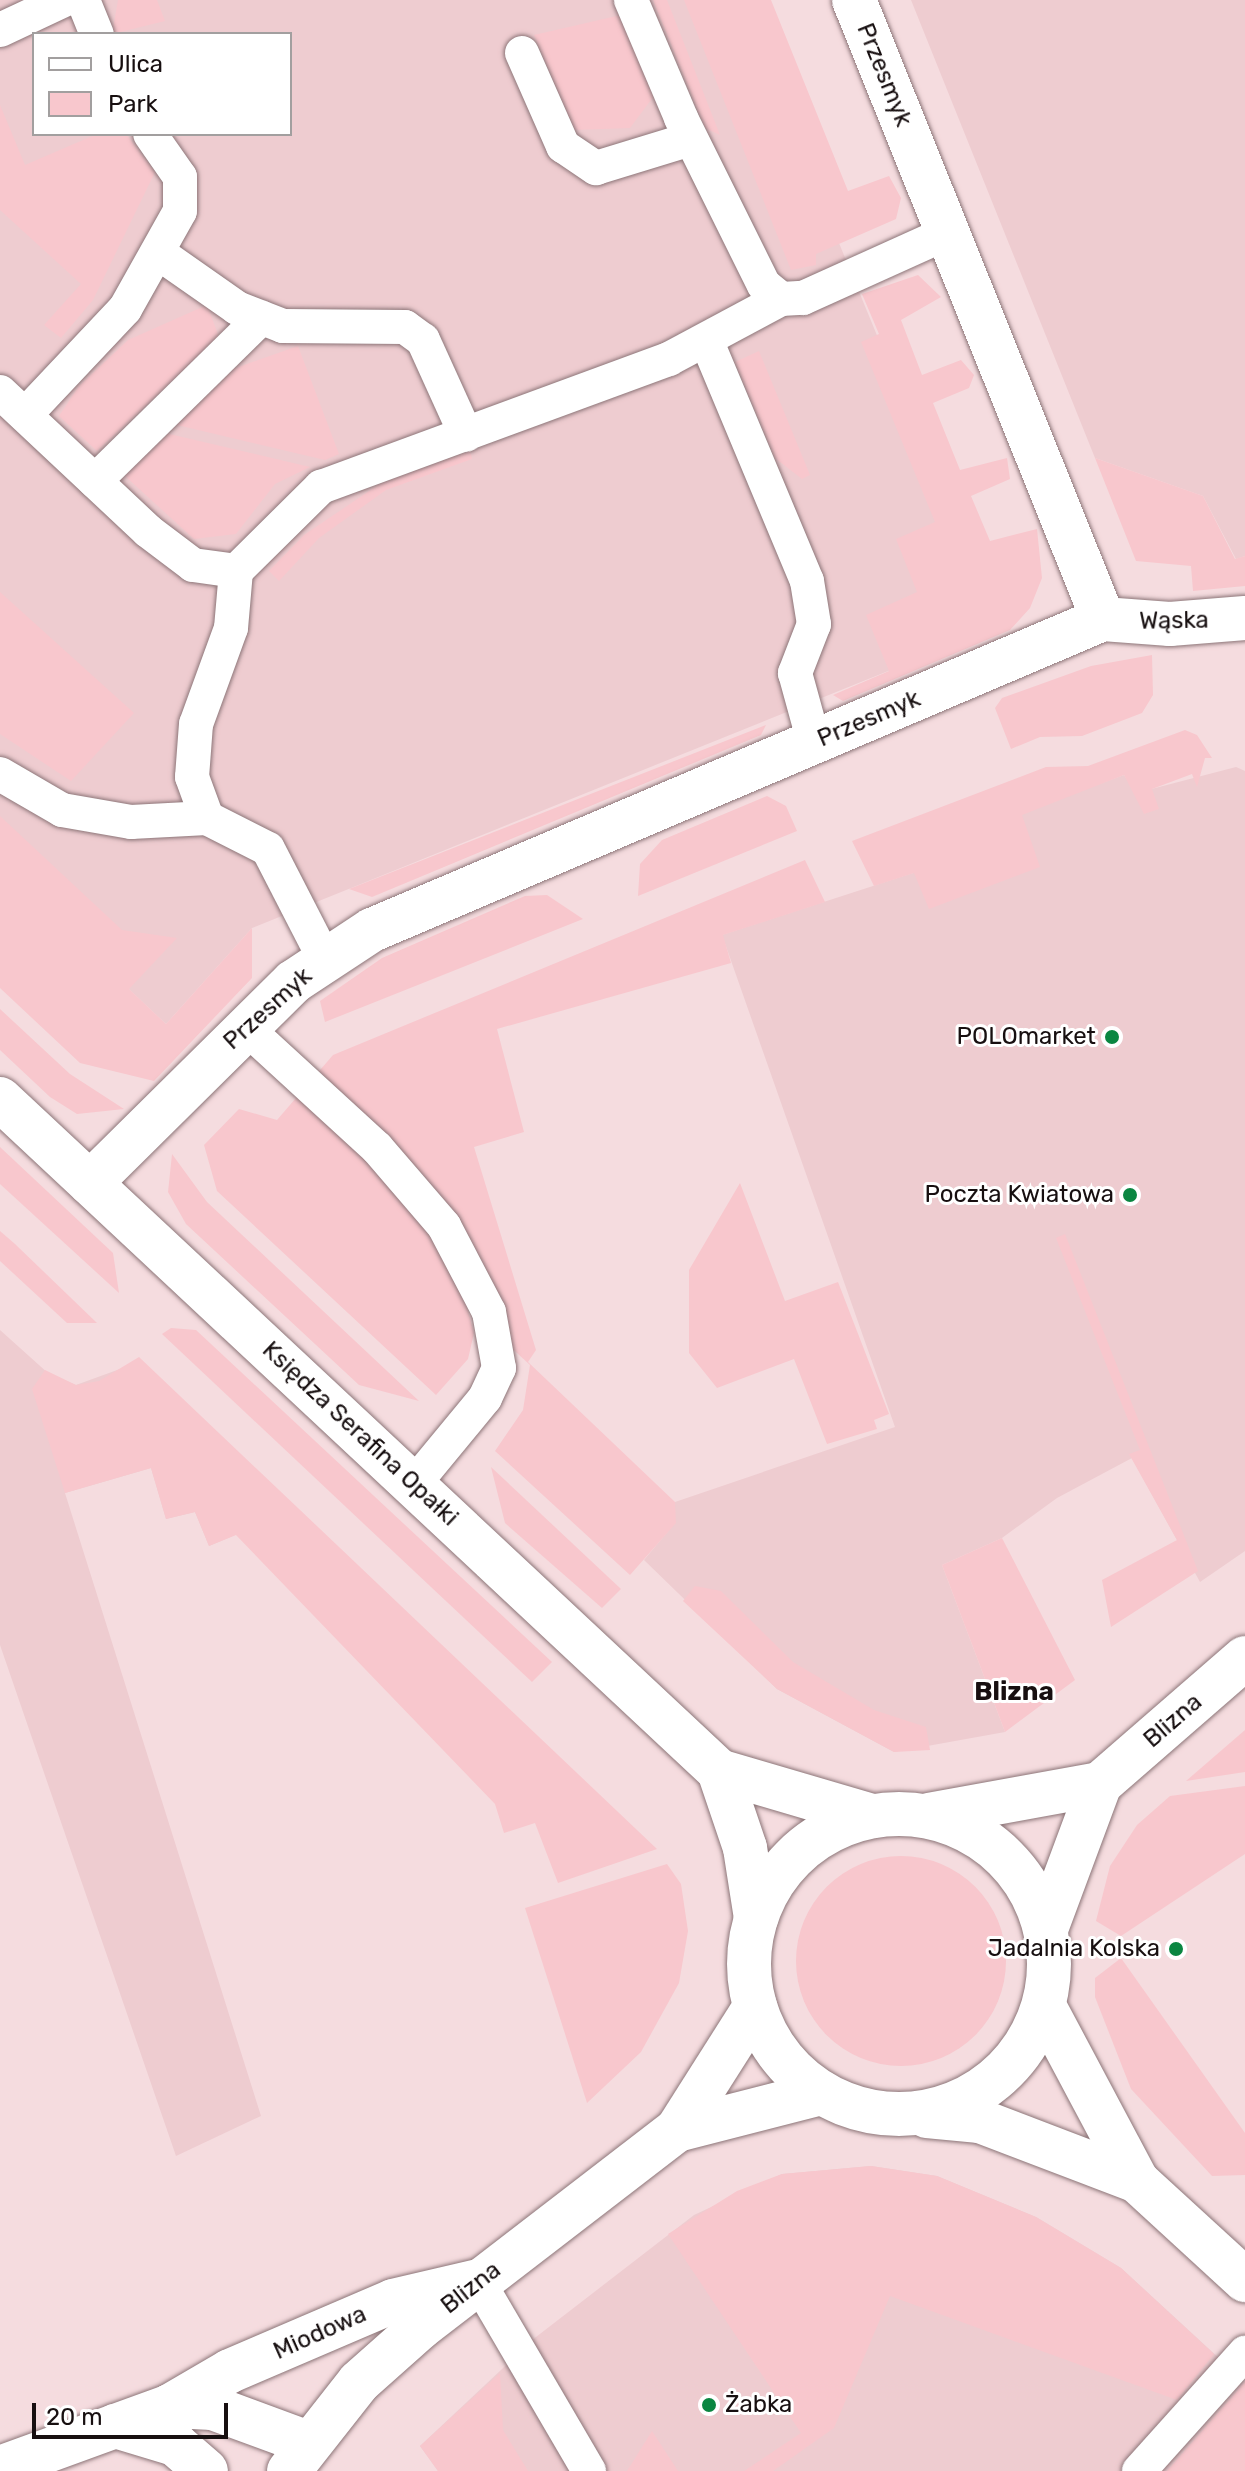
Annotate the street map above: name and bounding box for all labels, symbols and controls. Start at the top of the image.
street label: Przesmyk [850,19,918,131]
legend [32,32,292,136]
text: Ulica [108,50,163,78]
text: Park [108,90,158,118]
street label: Wąska [1139,606,1209,636]
street label: Przesmyk [813,684,925,754]
street label: Przesmyk [218,962,318,1056]
place label: POLOmarket [957,1023,1096,1051]
marker: POLOmarket [1103,1028,1121,1046]
place label: Poczta Kwiatowa [924,1181,1114,1209]
marker: Poczta Kwiatowa [1121,1186,1139,1204]
street label: Księdza Serafina Opałki [256,1336,464,1532]
district label: Blizna [974,1676,1054,1708]
street label: Blizna [1138,1688,1208,1754]
place label: Jadalnia Kolska [988,1935,1160,1963]
marker: Jadalnia Kolska [1167,1940,1185,1958]
street label: Blizna [435,2256,507,2320]
street label: Miodowa [269,2300,371,2366]
scale bar [36,2387,232,2437]
place label: Żabka [725,2391,792,2419]
marker: Żabka [700,2396,718,2414]
text: 20 m [46,2403,103,2431]

